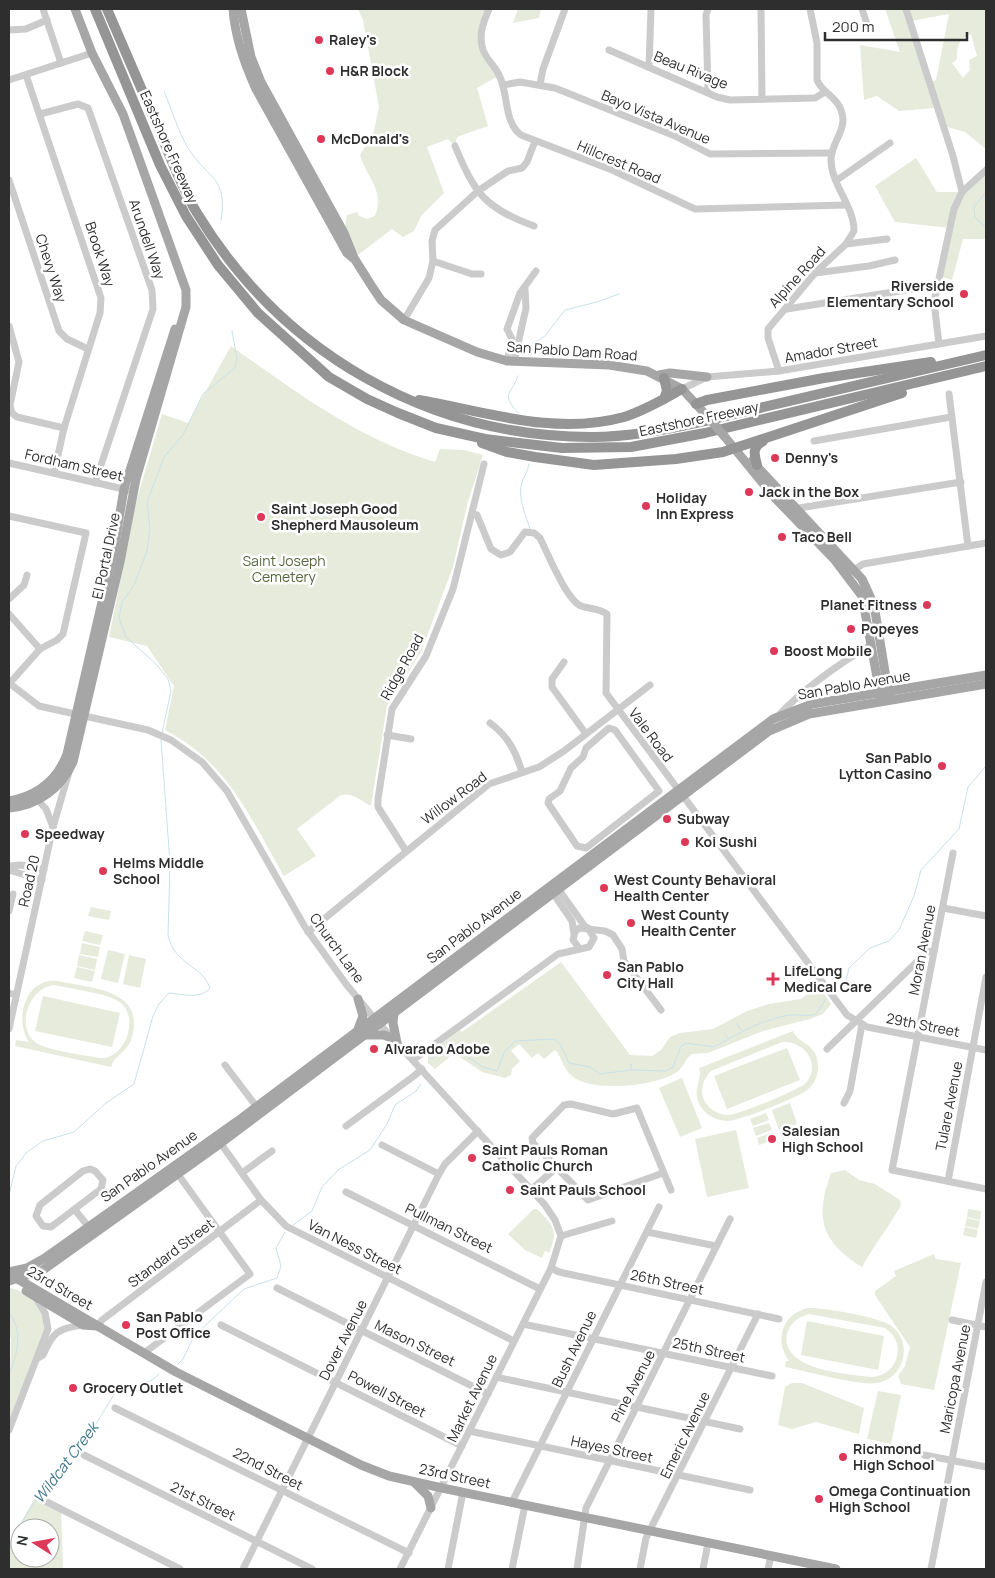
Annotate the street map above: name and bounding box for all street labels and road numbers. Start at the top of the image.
street label: Beau Rivage [651,46,731,93]
street label: Bayo Vista Avenue [599,85,714,148]
street label: Eastshore Freeway [136,87,203,207]
street label: Hillcrest Road [574,135,664,188]
street label: Arundell Way [125,196,170,282]
street label: Brook Way [81,219,120,289]
street label: Chevy Way [32,231,72,305]
street label: Alpine Road [764,242,829,311]
street label: Amador Street [783,332,879,367]
street label: San Pablo Dam Road [506,336,638,365]
street label: Eastshore Freeway [637,396,761,440]
street label: Fordham Street [23,444,125,485]
street label: El Portal Drive [87,511,124,601]
street label: Ridge Road [376,630,428,703]
street label: San Pablo Avenue [796,665,912,704]
street label: Vale Road [625,704,678,766]
street label: Willow Road [417,767,490,828]
street label: Road 20 [13,853,44,909]
street label: San Pablo Avenue [422,884,525,967]
street label: Moran Avenue [903,903,940,997]
street label: Church Lane [306,909,369,986]
street label: 29th Street [885,1008,962,1041]
street label: Tulare Avenue [931,1060,967,1152]
street label: San Pablo Avenue [97,1125,201,1206]
street label: Pullman Street [402,1198,497,1257]
street label: Standard Street [124,1214,218,1291]
street label: Van Ness Street [305,1215,406,1279]
street label: 23rd Street [24,1261,97,1314]
street label: 26th Street [629,1264,706,1299]
street label: Dover Avenue [314,1296,371,1383]
street label: Bush Avenue [547,1307,600,1390]
street label: Mason Street [372,1315,459,1370]
street label: Maricopa Avenue [935,1323,974,1435]
street label: 25th Street [671,1333,748,1367]
street label: Pine Avenue [606,1346,659,1425]
street label: Market Avenue [442,1351,501,1445]
street label: Powell Street [345,1366,430,1422]
street label: Emeric Avenue [655,1388,714,1482]
street label: Hayes Street [569,1431,655,1467]
street label: 22nd Street [230,1443,307,1495]
street label: 23rd Street [418,1459,493,1492]
street label: 21st Street [167,1477,239,1525]

